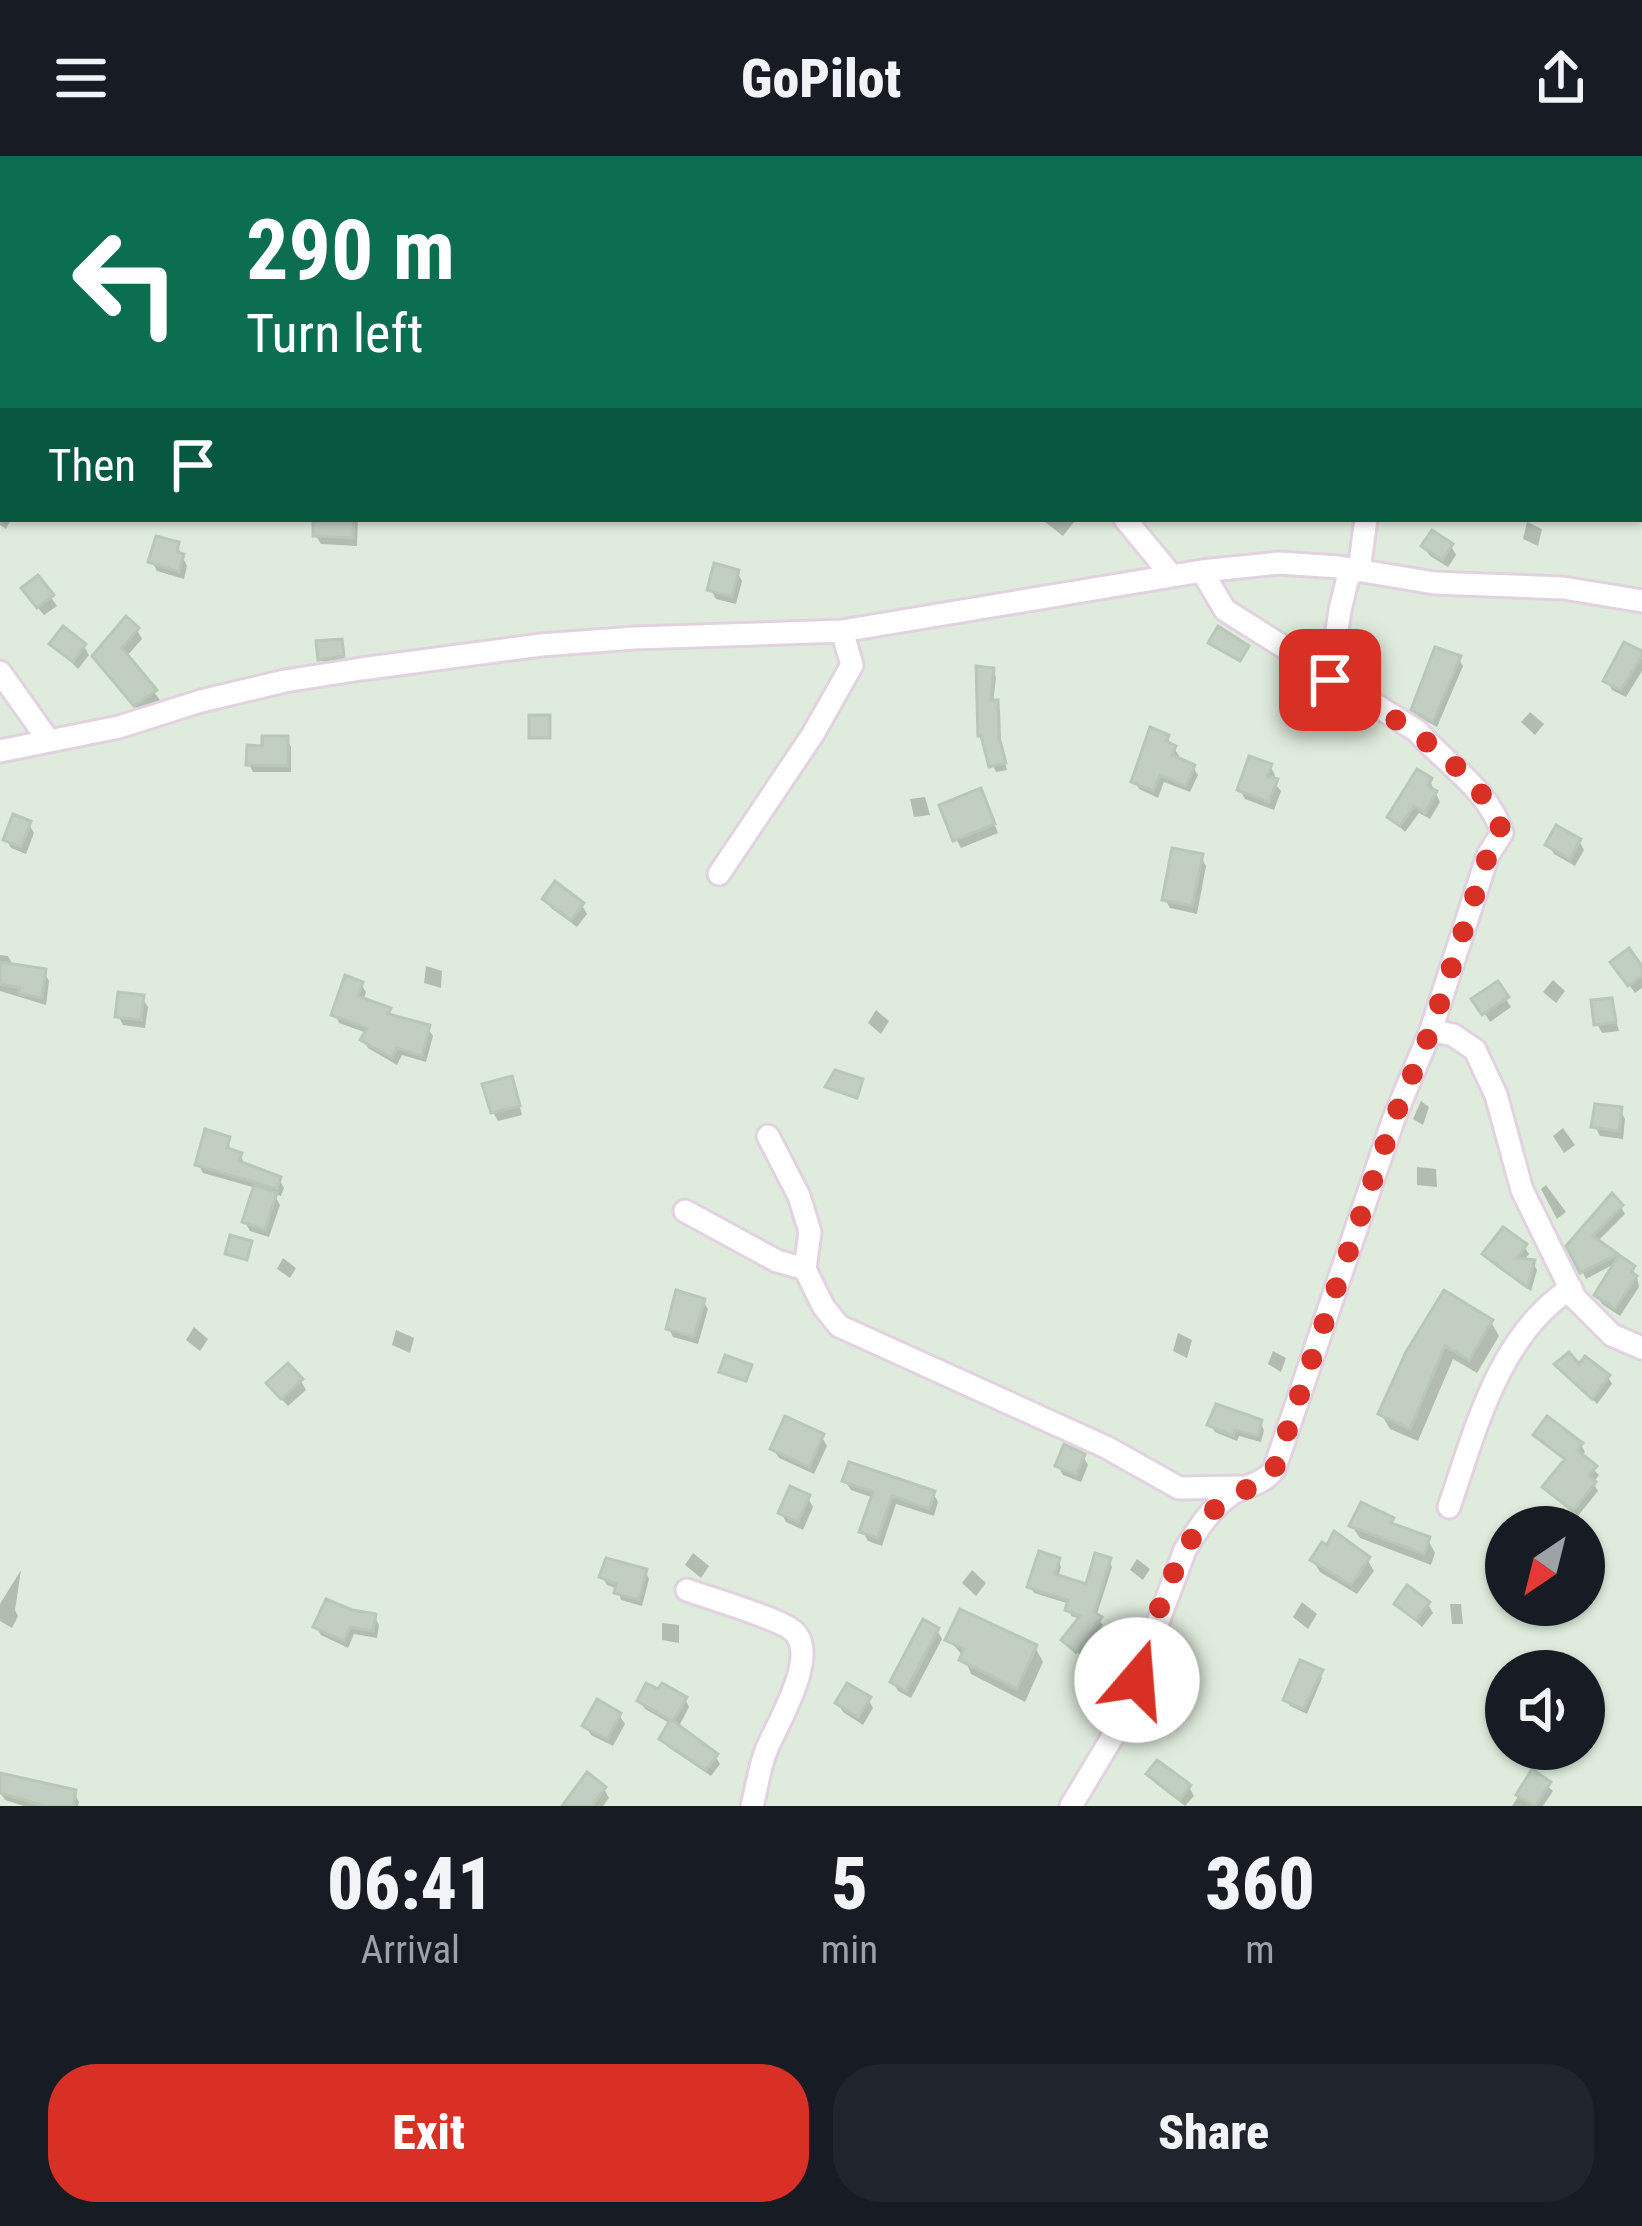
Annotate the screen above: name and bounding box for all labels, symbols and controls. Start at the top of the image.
icon: menu [48,45,114,111]
icon: share [1528,45,1594,111]
text: GoPilot [741,47,901,110]
text: 290 m [246,201,455,300]
icon: left [48,204,204,360]
text: Turn left [246,302,423,365]
icon: arrive [160,432,226,498]
text: Then [48,439,136,492]
pin [1279,629,1381,731]
icon: arrive [1297,647,1363,713]
north arrow [1485,1506,1605,1626]
map controls [1485,1506,1605,1770]
position arrow [1074,1617,1200,1743]
button: sound [1485,1650,1605,1770]
text: 06:41 [327,1842,494,1927]
text: 5 [831,1842,868,1927]
text: 360 [1205,1842,1315,1927]
text: Arrival [361,1927,460,1973]
text: min [821,1927,878,1973]
text: m [1245,1927,1275,1973]
button: Exit [48,2064,809,2202]
button: Share [833,2064,1594,2202]

